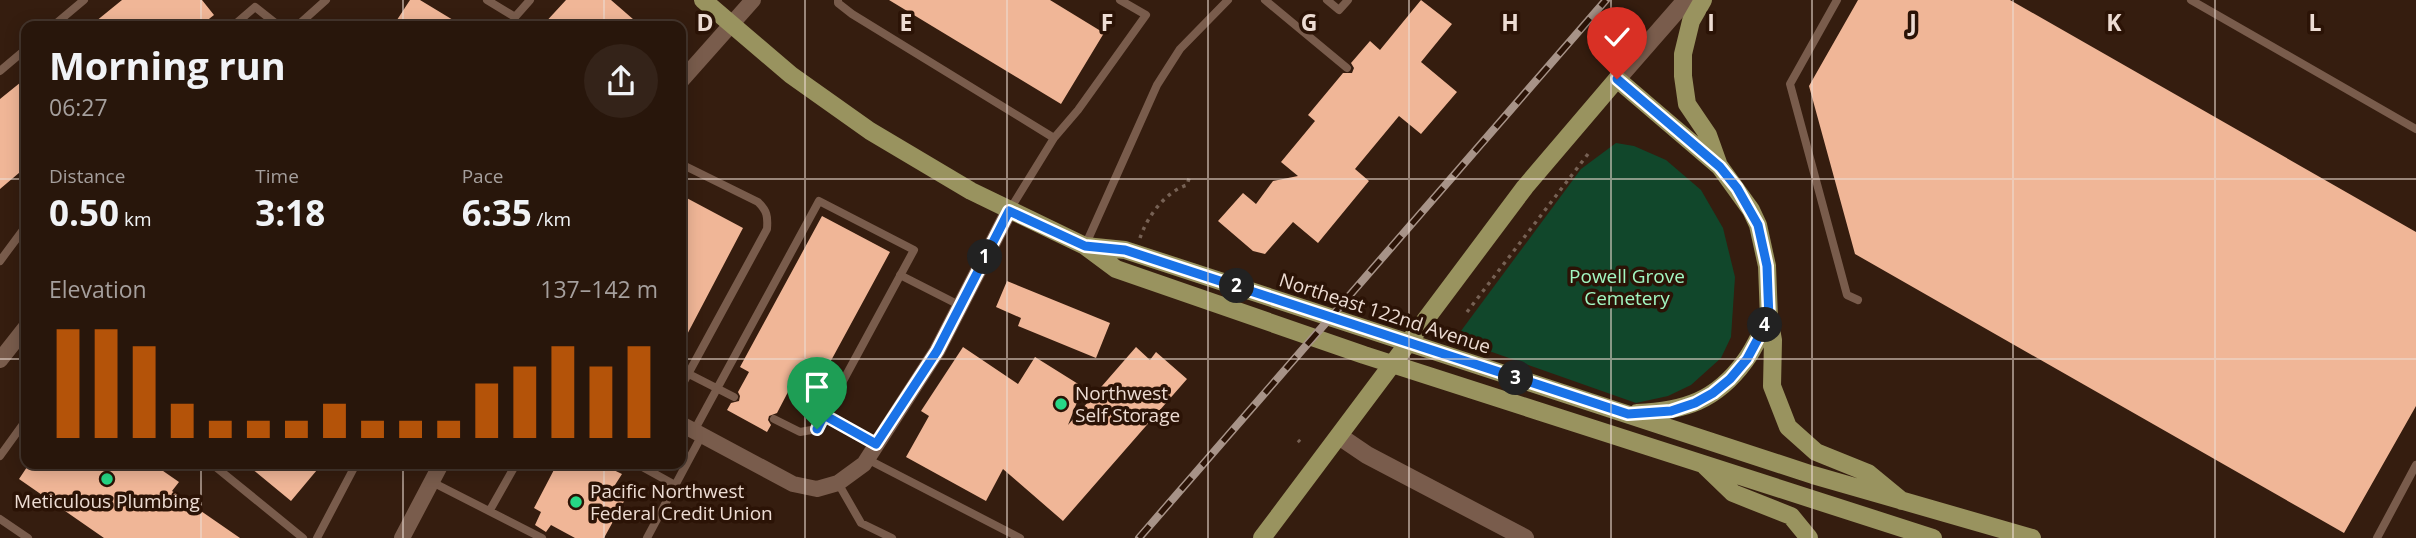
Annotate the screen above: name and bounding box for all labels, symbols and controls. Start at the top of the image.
text: D [696,6,714,38]
text: E [900,6,912,38]
text: F [1101,6,1113,38]
text: G [1301,6,1317,38]
text: H [1501,6,1519,38]
text: I [1707,6,1715,38]
text: J [1907,6,1917,38]
text: K [2106,6,2122,38]
text: L [2309,6,2322,38]
pin [1587,7,1647,79]
icon: check [1598,18,1636,56]
text: Morning run [49,39,286,91]
button: share [584,44,658,118]
text: 06:27 [49,91,108,123]
text: Distance [49,163,125,189]
text: Time [255,163,299,189]
text: Pace [462,163,503,189]
text: 0.50 [49,189,119,236]
text: 3:18 [255,189,325,236]
text: 6:35 [462,189,532,236]
text: km [119,206,152,232]
text: /km [532,206,571,232]
pin: 1 [968,240,1002,274]
text: 1 [979,243,990,269]
park label: Powell Grove Cemetery [1569,263,1685,311]
street label: Northeast 122nd Avenue [1276,267,1494,359]
pin: 2 [1220,268,1254,304]
text: 2 [1231,272,1242,298]
text: Elevation [49,273,147,305]
text: 137–142 m [540,273,658,305]
pin: 4 [1748,308,1782,342]
text: 4 [1759,311,1770,337]
pin [787,357,847,429]
pin: 3 [1498,360,1534,396]
text: 3 [1510,364,1521,390]
icon: arrive [798,368,836,406]
place label: Northwest Self Storage [1075,380,1180,428]
marker: Northwest Self Storage [1053,396,1069,412]
marker: Meticulous Plumbing [99,471,115,487]
place label: Pacific Northwest Federal Credit Union [590,478,773,526]
place label: Meticulous Plumbing [14,488,200,514]
marker: Pacific Northwest Federal Credit Union [568,494,584,510]

